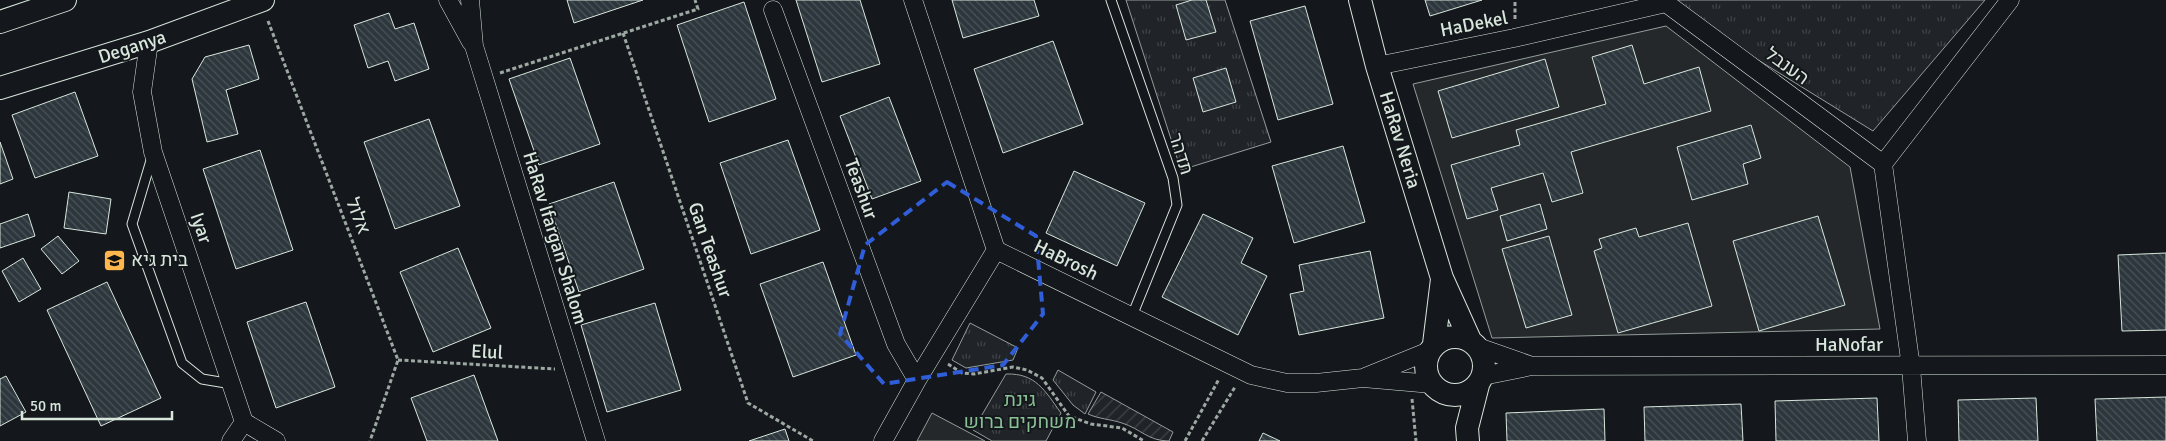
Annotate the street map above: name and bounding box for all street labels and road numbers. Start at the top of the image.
street label: HaDekel [1438,6,1510,42]
street label: Deganya [95,25,169,69]
street label: הענבל [1760,42,1814,90]
street label: HaRav Neria [1374,88,1426,192]
street label: תדהר [1163,130,1199,178]
street label: HaRav Ifargan Shalom [517,149,593,327]
street label: Teashur [839,155,883,223]
street label: אלול [340,194,376,238]
street label: Gan Teashur [682,199,738,301]
street label: Iyar [185,210,217,246]
street label: HaBrosh [1030,234,1102,286]
street label: HaNofar [1815,333,1883,357]
street label: Elul [470,339,504,365]

